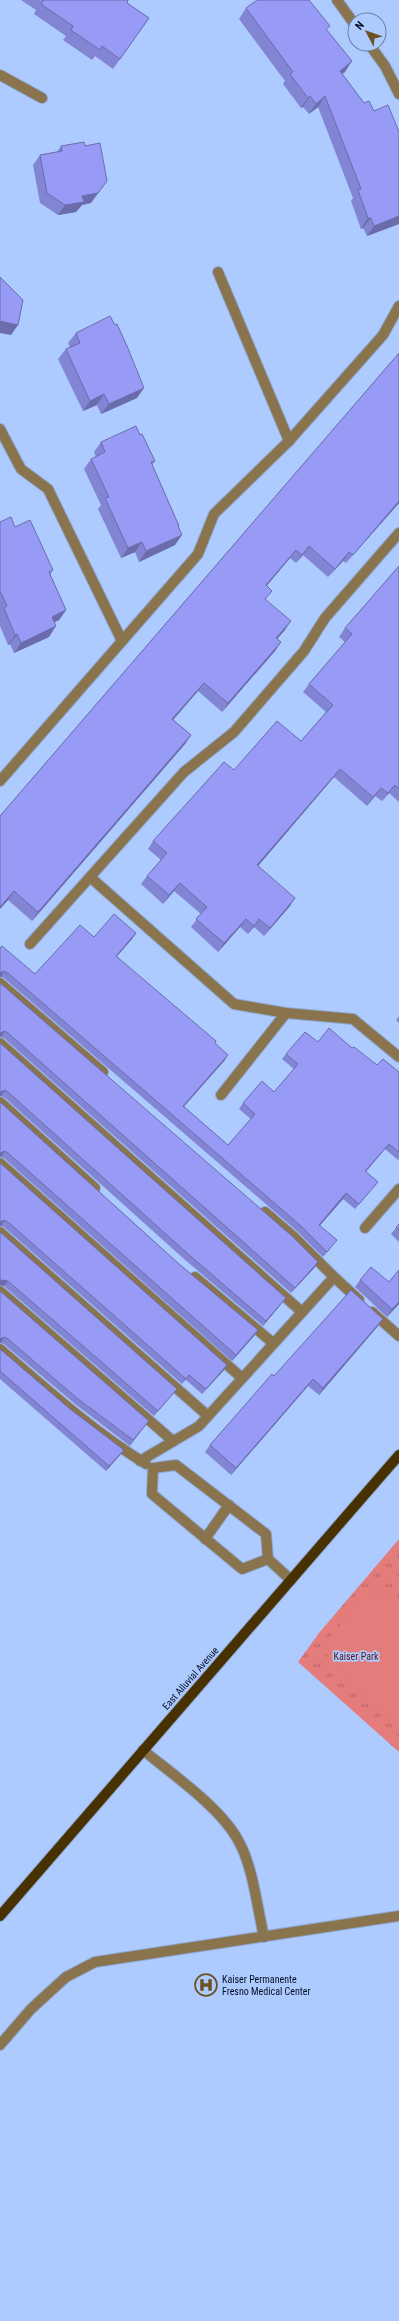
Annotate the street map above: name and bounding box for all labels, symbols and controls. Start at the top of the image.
north arrow [347,12,387,52]
text: N [353,19,367,33]
street label: East Alluvial Avenue [160,1644,221,1712]
park label: Kaiser Park [334,1651,379,1662]
hospital icon: Kaiser Permanente Fresno Medical Center [193,1972,219,1998]
place label: Kaiser Permanente Fresno Medical Center [222,1974,310,1997]

